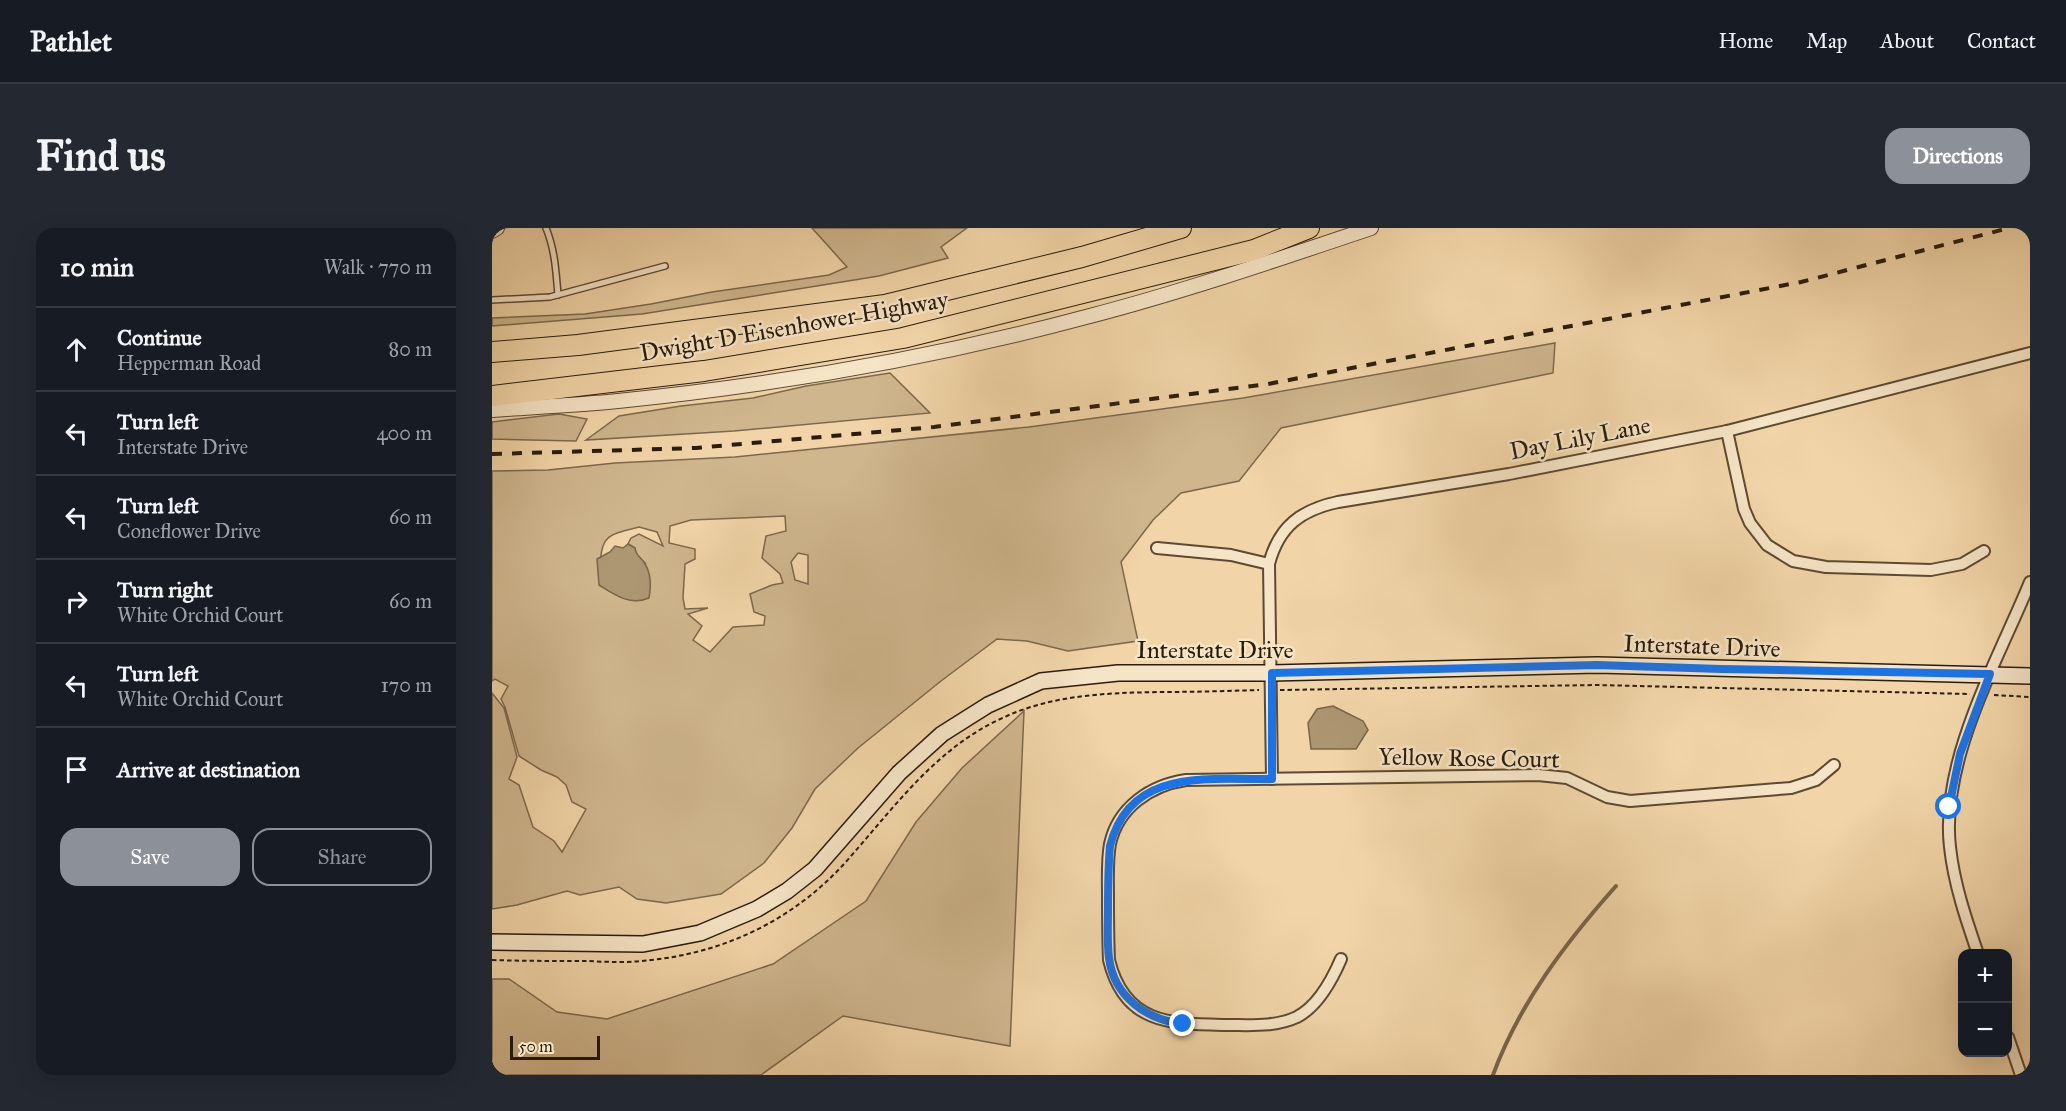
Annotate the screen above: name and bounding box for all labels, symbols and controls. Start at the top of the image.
text: Pathlet [30,24,112,59]
text: Home [1718,28,1773,54]
text: Map [1806,28,1847,54]
text: About [1880,28,1934,54]
text: Contact [1967,28,2036,54]
button: Directions [1885,128,2030,184]
text: Find us [36,130,166,182]
text: 10 min [60,251,134,283]
text: Walk · 770 m [324,255,432,279]
street label: Dwight D Eisenhower Highway [638,284,951,368]
text: Continue [117,324,202,351]
icon: ahead [60,333,93,366]
text: 80 m [389,337,432,361]
text: Hepperman Road [117,351,261,375]
text: Turn left [117,408,199,435]
street label: Day Lily Lane [1507,410,1653,466]
icon: left [60,417,93,450]
text: 400 m [376,421,432,445]
text: Interstate Drive [117,435,248,459]
text: Turn left [117,492,199,519]
icon: left [60,501,93,534]
text: 60 m [389,505,432,529]
text: Coneflower Drive [117,519,261,543]
text: Turn right [117,576,213,603]
icon: right [60,585,93,618]
text: 60 m [389,589,432,613]
text: White Orchid Court [117,603,283,627]
street label: Interstate Drive [1623,628,1781,664]
street label: Interstate Drive [1136,635,1294,665]
text: Turn left [117,660,199,687]
icon: left [60,669,93,702]
text: 170 m [381,673,432,697]
text: White Orchid Court [117,687,283,711]
street label: Yellow Rose Court [1378,741,1560,775]
icon: arrive [60,753,93,786]
text: Arrive at destination [117,756,300,783]
route start [1935,793,1961,819]
button: Save [60,828,240,886]
button: Share [252,828,432,886]
map controls [1958,949,2012,1057]
button: + [1958,949,2012,1003]
button: − [1958,1003,2012,1057]
route end [1169,1010,1195,1036]
scale bar [510,1033,600,1060]
text: 50 m [519,1037,553,1056]

